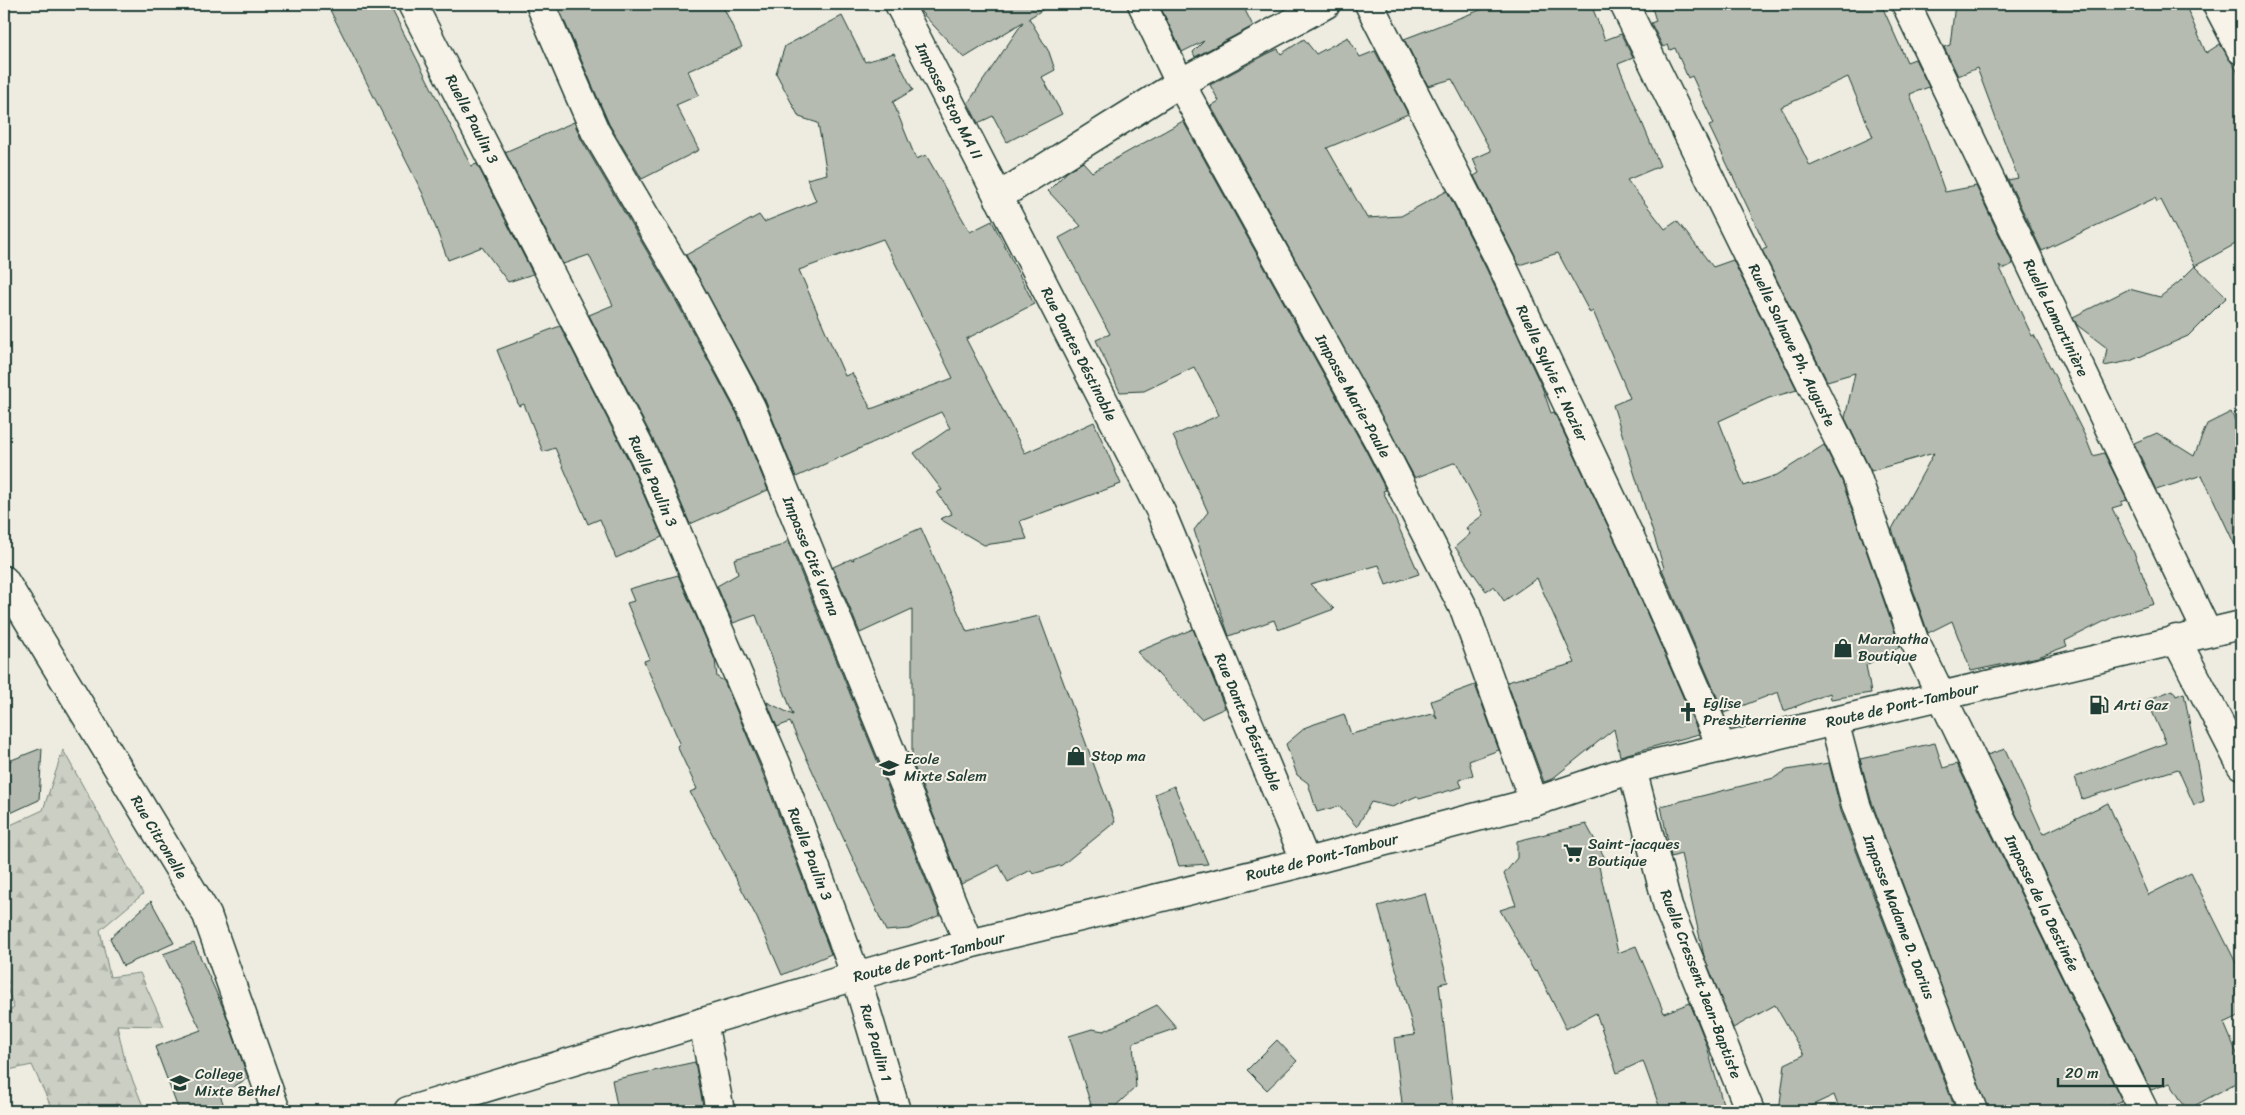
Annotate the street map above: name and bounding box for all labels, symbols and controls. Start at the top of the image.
street label: Impasse Stop MA II [908,37,990,165]
street label: Ruelle Paulin 3 [438,70,506,168]
street label: Ruelle Lamartinière [2016,254,2096,382]
street label: Ruelle Salnave Ph. Auguste [1741,259,1843,431]
street label: Rue Dantes Déstinoble [1034,282,1124,426]
street label: Ruelle Sylvie E. Nozier [1509,300,1595,446]
street label: Impasse Marie-Paule [1308,328,1398,463]
street label: Ruelle Paulin 3 [621,431,685,531]
street label: Impasse Cité Verna [775,491,847,620]
place label: Maranatha Boutique [1858,626,1929,669]
shop icon: Maranatha Boutique [1832,637,1854,659]
street label: Rue Dantes Déstinoble [1207,649,1289,795]
street label: Route de Pont-Tambour [1823,675,1982,735]
place label: Eglise Presbiterrienne [1703,690,1806,733]
place label: Arti Gaz [2113,692,2169,718]
fuel station icon: Arti Gaz [2088,694,2110,716]
church icon: Eglise Presbiterrienne [1677,701,1699,723]
place label: Stop ma [1091,743,1146,769]
shop icon: Stop ma [1065,745,1087,767]
place label: Ecole Mixte Salem [904,746,987,789]
school or university icon: Ecole Mixte Salem [878,757,900,779]
street label: Rue Citronelle [124,790,194,884]
street label: Ruelle Paulin 3 [780,804,840,904]
street label: Route de Pont-Tambour [1243,825,1402,888]
street label: Impasse de la Destinée [1997,829,2087,976]
street label: Impasse Madame D. Darius [1855,830,1943,1003]
place label: Saint-jacques Boutique [1588,831,1680,874]
supermarket icon: Saint-jacques Boutique [1562,842,1584,864]
street label: Ruelle Cressent Jean-Baptiste [1653,885,1749,1083]
street label: Route de Pont-Tambour [850,924,1008,990]
street label: Rue Paulin 1 [852,1001,900,1085]
scale bar [2058,1055,2162,1087]
text: 20 m [2065,1060,2099,1086]
place label: College Mixte Bethel [195,1061,281,1104]
school or university icon: College Mixte Bethel [169,1072,191,1094]

